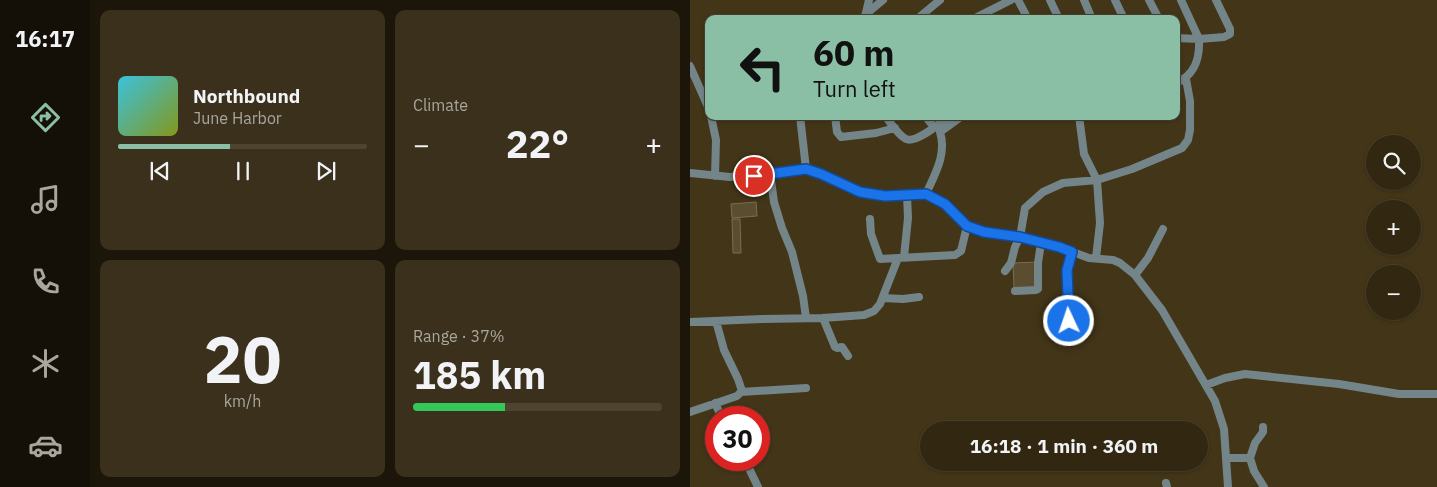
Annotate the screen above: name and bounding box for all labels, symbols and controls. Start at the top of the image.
text: 16:17 [15,24,75,53]
text: 60 m [813,30,895,76]
icon: left [730,35,795,100]
text: Turn left [813,74,896,103]
text: Northbound [193,84,300,108]
text: Climate [413,95,468,115]
icon: directions [28,100,63,135]
text: June Harbor [193,108,282,128]
text: 22° [506,119,569,168]
text: − [413,126,430,163]
text: + [645,126,662,163]
map controls [1366,135,1421,320]
button: search [1366,135,1421,190]
pin [733,155,775,197]
icon: previous [146,157,174,185]
icon: pause [229,157,257,185]
icon: next [312,157,340,185]
icon: arrive [740,162,768,190]
icon: music [28,182,63,217]
button: + [1366,200,1421,255]
icon: phone [28,264,63,299]
button: − [1366,265,1421,320]
position arrow [1042,294,1094,346]
text: 20 [203,316,282,401]
text: Range · 37% [413,326,505,346]
icon: climate [28,346,63,381]
text: 185 km [413,350,546,399]
text: km/h [224,391,261,411]
speed limit sign: 30 [705,406,770,471]
icon: car [28,428,63,463]
text: 16:18 · 1 min · 360 m [970,434,1158,458]

